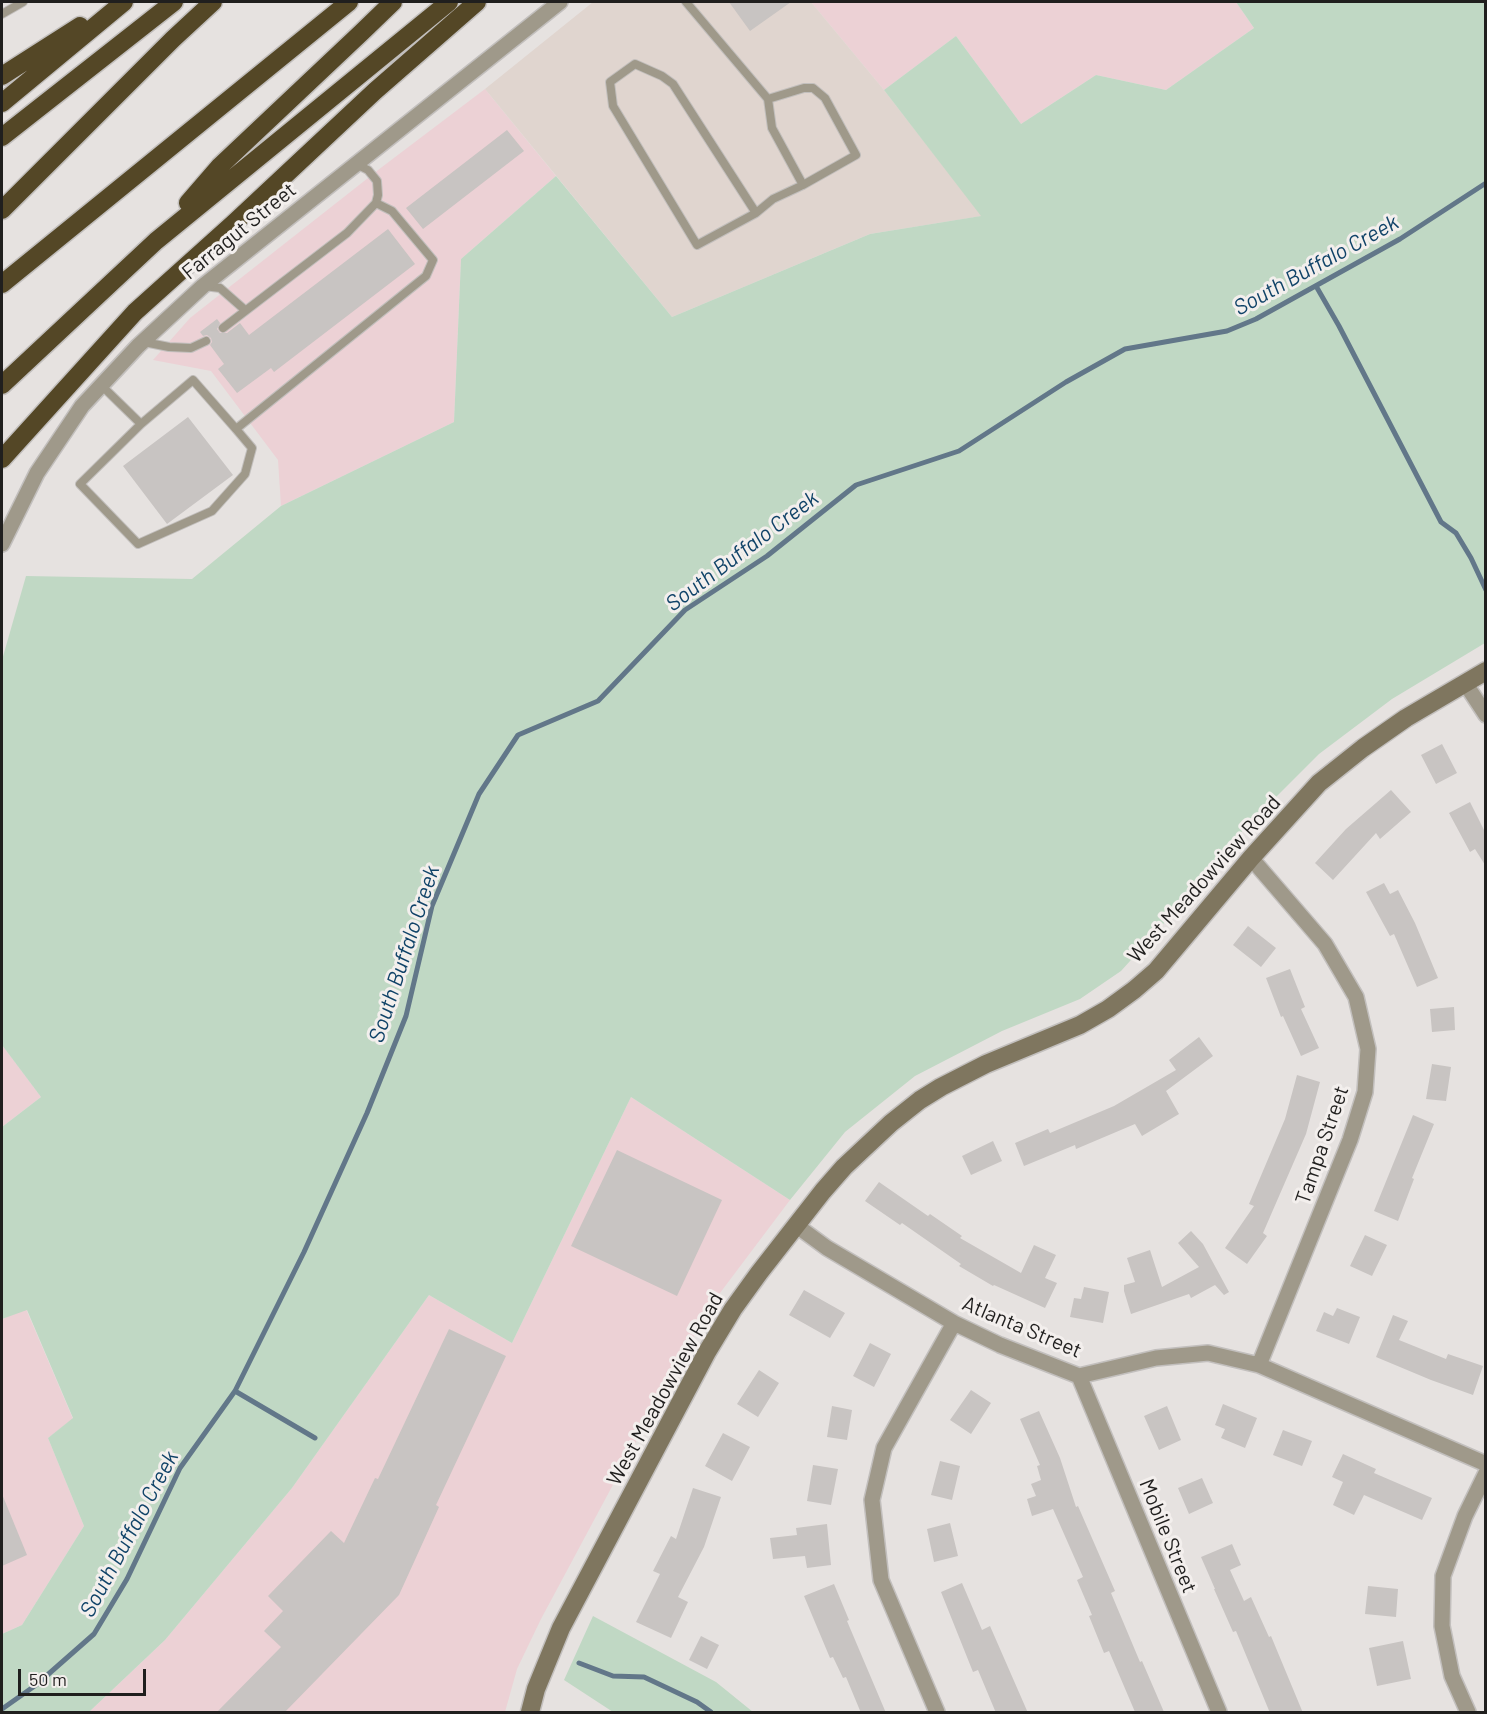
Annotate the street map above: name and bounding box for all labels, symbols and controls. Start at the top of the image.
street label: Farragut Street [177,177,301,285]
water label: South Buffalo Creek [1229,209,1403,321]
water label: South Buffalo Creek [660,485,824,617]
street label: West Meadowview Road [1122,790,1286,968]
water label: South Buffalo Creek [363,862,445,1046]
street label: Tampa Street [1290,1082,1354,1208]
street label: West Meadowview Road [601,1288,729,1490]
street label: Atlanta Street [959,1291,1085,1363]
water label: South Buffalo Creek [74,1446,184,1622]
street label: Mobile Street [1134,1475,1202,1597]
scale bar [21,1657,148,1695]
text: 50 m [29,1668,67,1690]

